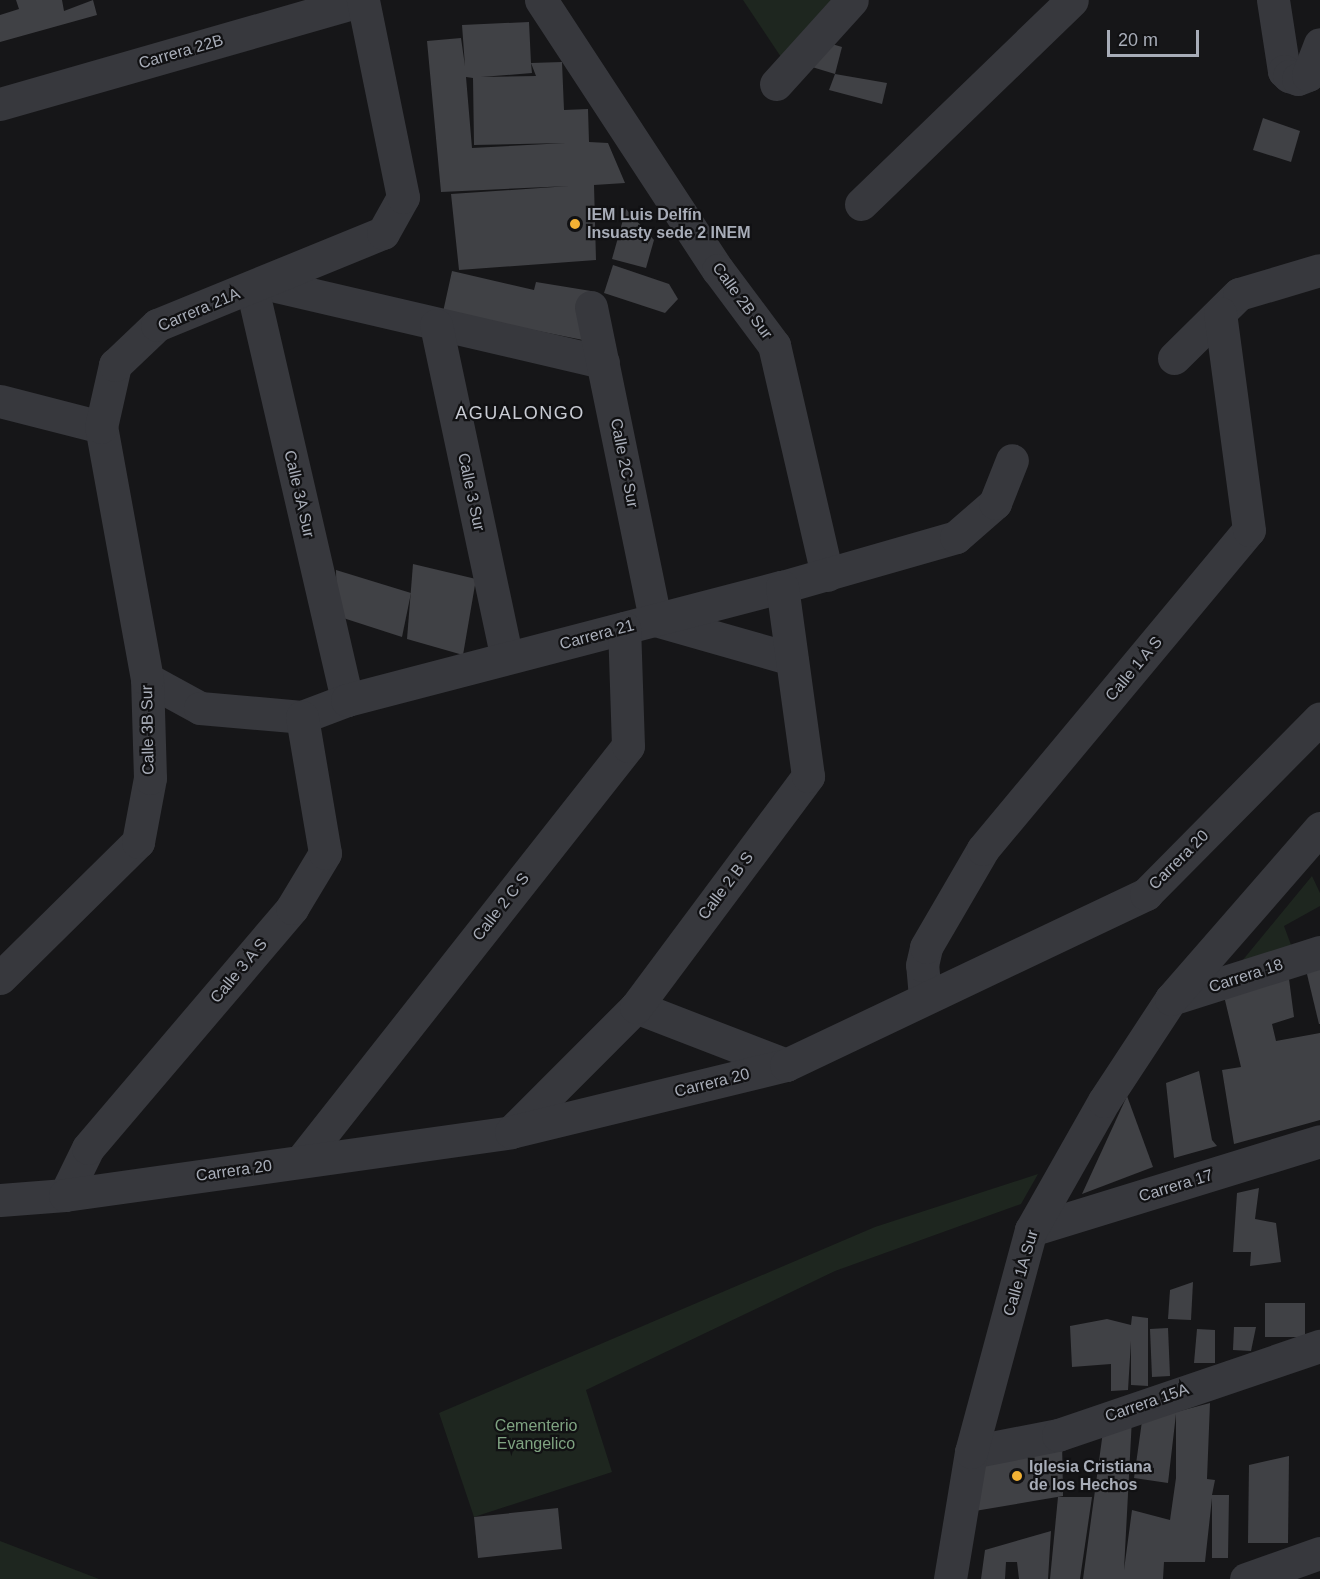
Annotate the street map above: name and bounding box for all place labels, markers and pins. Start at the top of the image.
place label: IEM Luis Delfín Insuasty sede 2 INEM [587,205,751,243]
marker: IEM Luis Delfín Insuasty sede 2 INEM [568,217,582,231]
place label: Iglesia Cristiana de los Hechos [1029,1457,1152,1495]
marker: Iglesia Cristiana de los Hechos [1010,1469,1024,1483]

